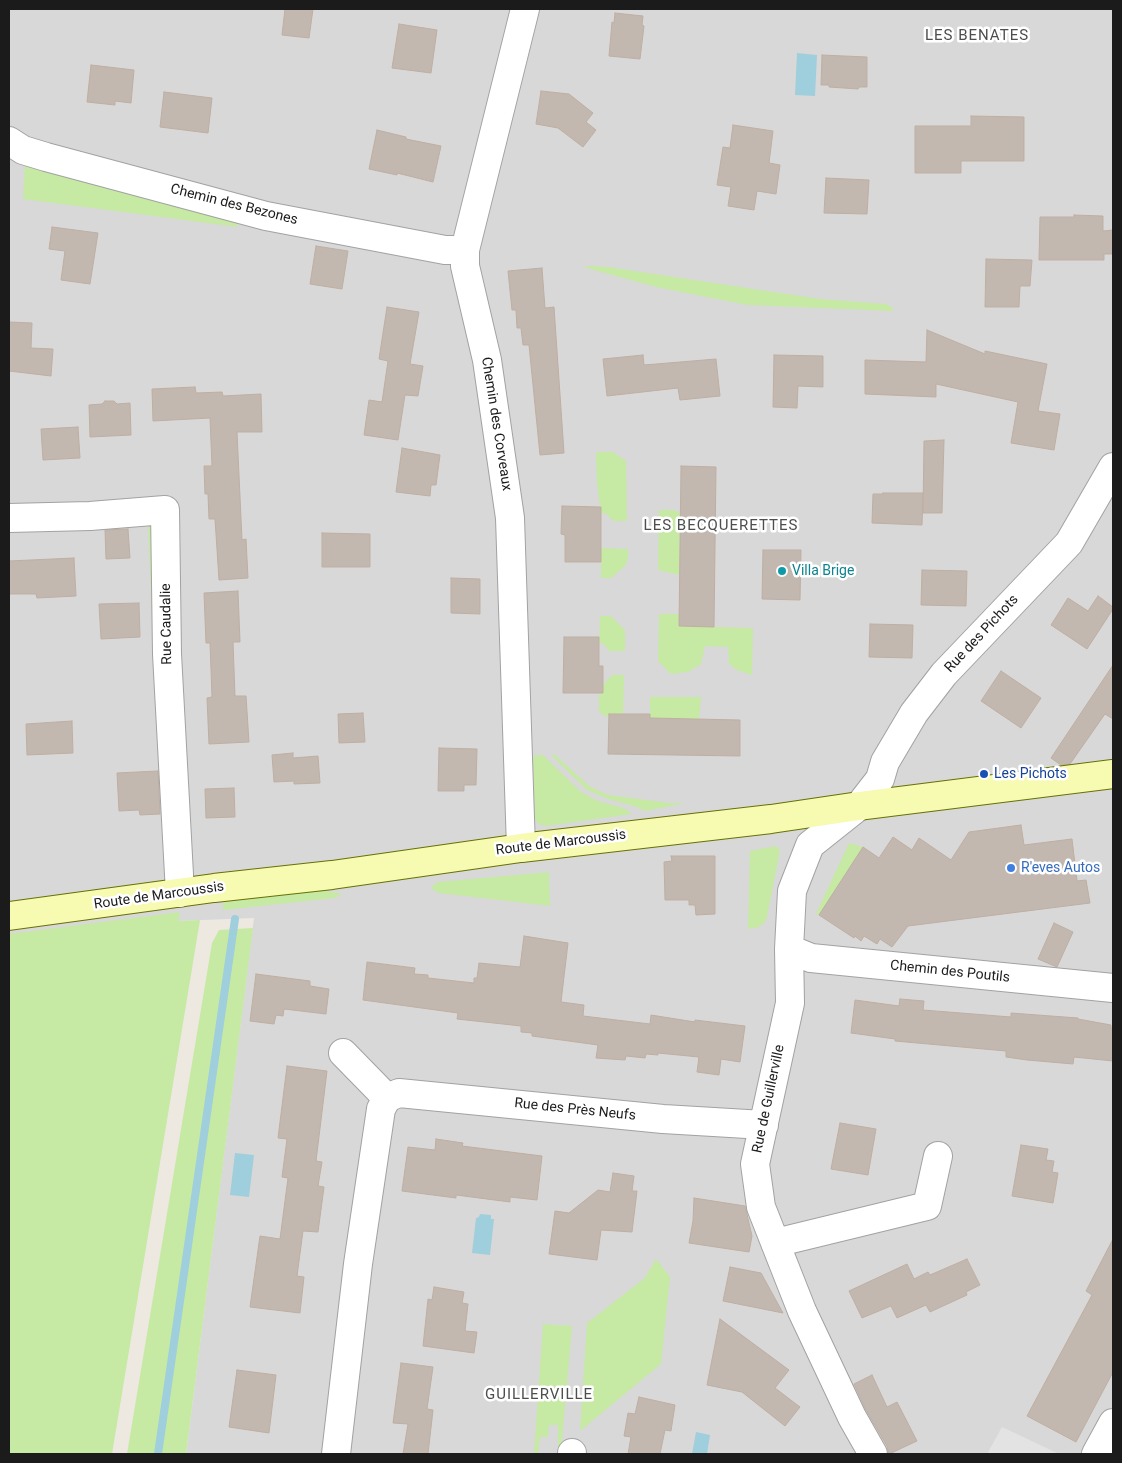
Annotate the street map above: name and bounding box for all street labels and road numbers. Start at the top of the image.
street label: Chemin des Bezones [169,181,299,229]
street label: Chemin des Corveaux [477,356,515,492]
street label: Rue Caudalie [158,583,176,665]
street label: Rue des Pichots [942,592,1022,676]
street label: Route de Marcoussis [495,827,627,859]
street label: Route de Marcoussis [93,879,225,913]
street label: Chemin des Poutils [889,957,1011,987]
street label: Rue de Guillerville [749,1043,789,1155]
street label: Rue des Près Neufs [513,1095,637,1125]

